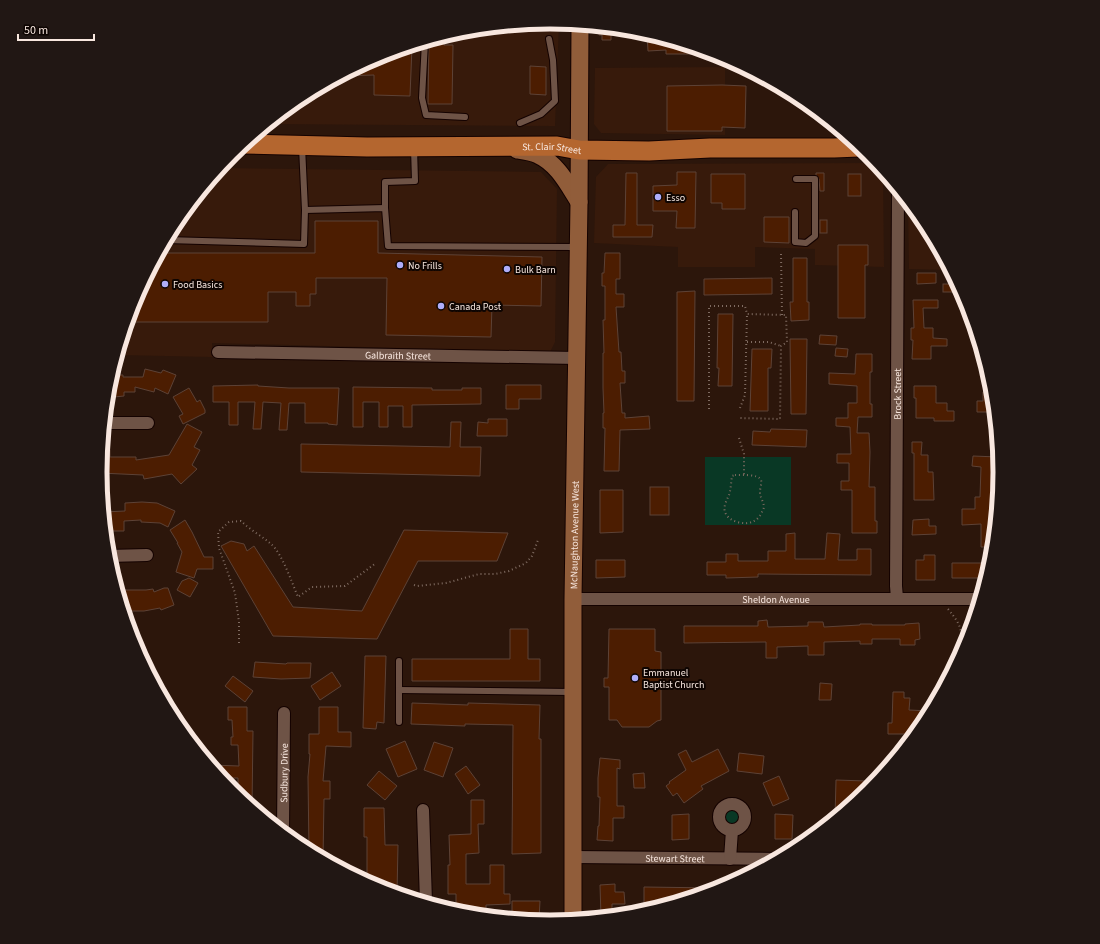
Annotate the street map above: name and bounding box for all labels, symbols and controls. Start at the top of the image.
scale bar [18,16,94,42]
text: 50 m [24,22,48,39]
street label: St. Clair Street [522,140,582,158]
place label: Esso [666,191,685,205]
marker: Esso [653,192,663,202]
place label: No Frills [408,259,442,273]
marker: No Frills [395,260,405,270]
place label: Bulk Barn [515,263,556,277]
marker: Bulk Barn [502,264,512,274]
place label: Food Basics [173,278,223,292]
marker: Food Basics [160,279,170,289]
place label: Canada Post [449,300,502,314]
marker: Canada Post [436,301,446,311]
street label: Galbraith Street [365,348,432,364]
street label: Brock Street [891,368,905,420]
street label: McNaughton Avenue West [567,480,583,589]
street label: Sheldon Avenue [742,593,810,607]
place label: Emmanuel Baptist Church [643,666,704,692]
marker: Emmanuel Baptist Church [630,673,640,683]
street label: Sudbury Drive [277,743,292,803]
street label: Stewart Street [645,852,705,866]

